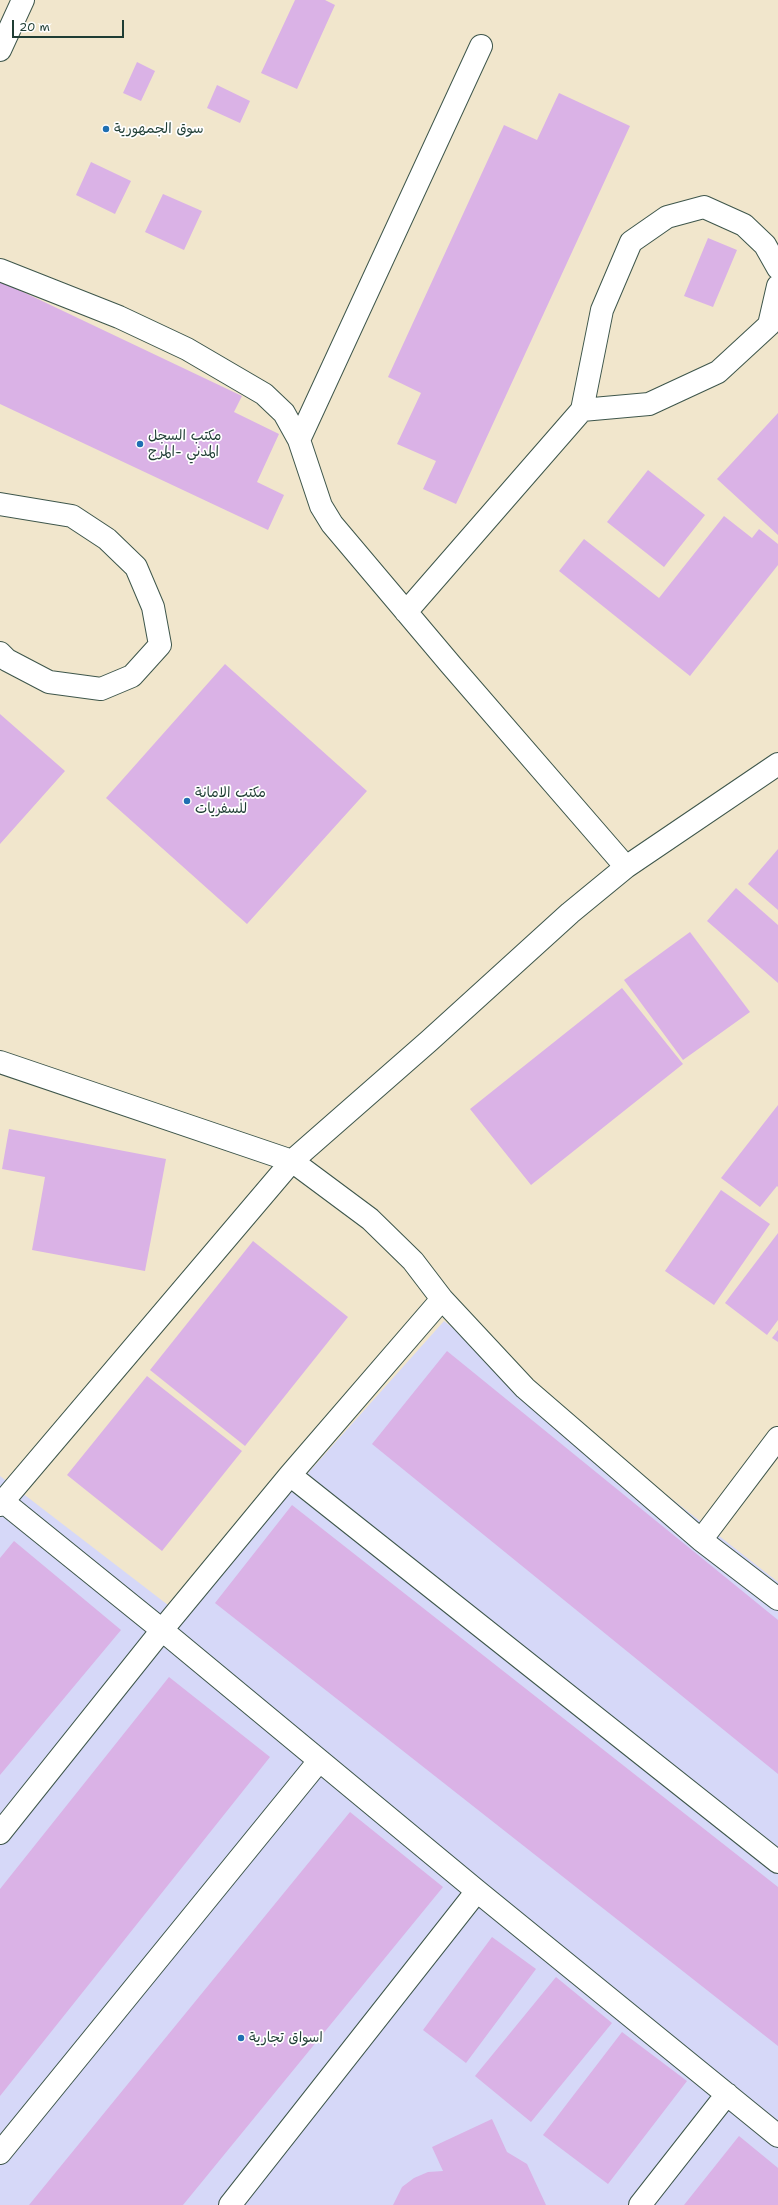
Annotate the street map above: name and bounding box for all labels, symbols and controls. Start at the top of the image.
scale bar [14,12,126,38]
text: 20 m [19,19,50,35]
place label: سوق الجمهورية [114,121,204,137]
marker: سوق الجمهورية [101,124,111,134]
place label: مكتب السجل المدني -المرج [148,428,221,460]
marker: مكتب السجل المدني -المرج [135,439,145,449]
place label: مكتب الامانة للسفريات [195,785,266,818]
marker: مكتب الامانة للسفريات [182,796,192,806]
place label: اسواق تجارية [249,2030,323,2046]
marker: اسواق تجارية [236,2033,246,2043]

